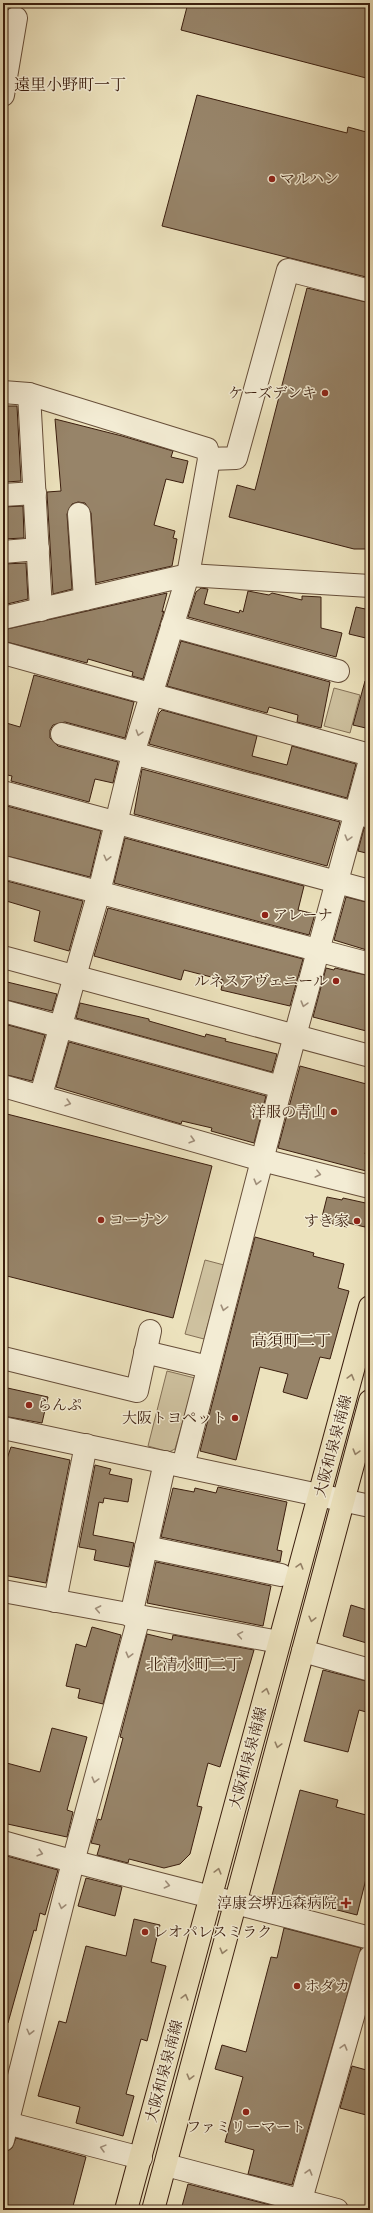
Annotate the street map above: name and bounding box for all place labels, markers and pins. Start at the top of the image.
place label: マルハン [280,170,339,189]
marker: マルハン [267,174,277,184]
place label: ケーズデンキ [228,384,317,403]
marker: ケーズデンキ [320,388,330,398]
place label: アレーナ [273,906,332,925]
marker: アレーナ [260,910,270,920]
place label: ルネスアヴェニール [194,972,328,991]
marker: ルネスアヴェニール [331,976,341,986]
place label: 洋服の青山 [251,1103,326,1122]
marker: 洋服の青山 [329,1107,339,1117]
place label: コーナン [109,1211,168,1230]
place label: すき家 [304,1212,349,1231]
marker: コーナン [96,1215,106,1225]
marker: すき家 [352,1216,362,1226]
place label: らんぷ [37,1396,82,1415]
marker: らんぷ [24,1400,34,1410]
place label: 大阪トヨペット [122,1409,227,1428]
marker: 大阪トヨペット [230,1413,240,1423]
place label: 淳康会堺近森病院 [217,1894,337,1913]
marker: 淳康会堺近森病院 [340,1897,352,1909]
place label: レオパレスミラク [153,1923,272,1942]
marker: レオパレスミラク [140,1927,150,1937]
place label: ホダカ [305,1977,350,1996]
marker: ホダカ [292,1981,302,1991]
marker: ファミリーマート [241,2107,251,2117]
place label: ファミリーマート [186,2118,306,2137]

